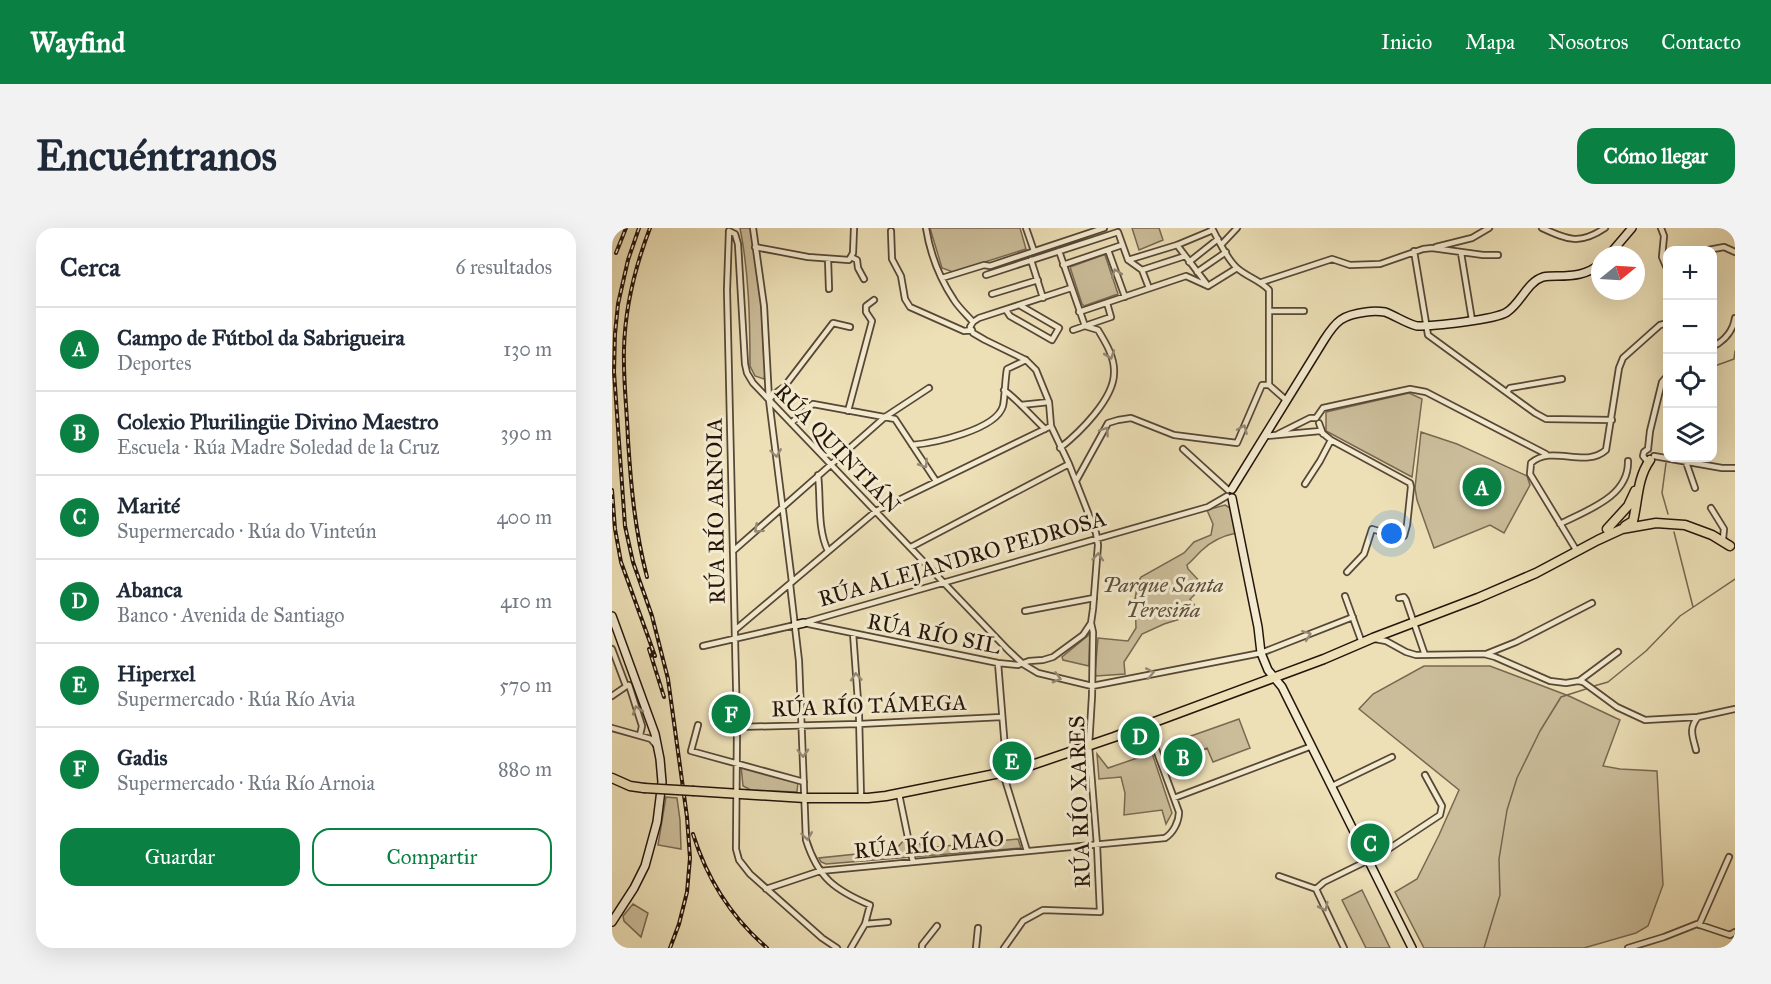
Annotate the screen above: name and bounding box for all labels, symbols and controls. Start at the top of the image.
text: Wayfind [30,25,125,60]
text: Inicio [1381,29,1432,55]
text: Mapa [1465,29,1515,55]
text: Nosotros [1548,29,1628,55]
text: Contacto [1661,29,1741,55]
button: Cómo llegar [1577,128,1735,184]
text: Encuéntranos [36,130,277,182]
north arrow [1591,246,1645,300]
map controls [1663,246,1717,462]
button: + [1663,246,1717,300]
text: Cerca [60,251,120,283]
text: 6 resultados [455,255,552,279]
one-way arrow [1111,268,1124,279]
button: − [1663,300,1717,354]
text: Campo de Fútbol da Sabrigueira [117,324,405,351]
text: A [73,337,86,361]
text: 130 m [503,337,552,361]
one-way arrow [1102,349,1115,360]
text: Deportes [117,351,192,375]
button: locate [1663,354,1717,408]
street label: RÚA QUINTIÁN [769,378,907,519]
text: Colexio Plurilingüe Divino Maestro [117,408,438,435]
button: layers [1663,408,1717,462]
street label: RÚA RÍO ARNOIA [700,417,731,604]
text: B [73,421,86,445]
text: 390 m [501,421,552,445]
one-way arrow [1236,425,1248,436]
one-way arrow [1098,426,1109,437]
text: Escuela · Rúa Madre Soledad de la Cruz [117,435,439,459]
one-way arrow [769,448,782,457]
one-way arrow [917,457,928,468]
pin: A [1462,464,1502,510]
text: Marité [117,492,180,519]
street label: RÚA ALEJANDRO PEDROSA [815,504,1109,613]
text: C [73,505,86,529]
text: 400 m [496,505,552,529]
text: Supermercado · Rúa do Vinteún [117,519,377,543]
your location [1377,519,1406,548]
one-way arrow [754,522,765,533]
one-way arrow [1091,553,1104,562]
park label: Parque Santa Teresiña [1102,571,1224,623]
text: Abanca [117,576,182,603]
text: D [72,589,87,613]
text: 410 m [500,589,552,613]
text: Banco · Avenida de Santiago [117,603,344,627]
street label: RÚA RÍO SIL [865,607,1003,660]
one-way arrow [1301,630,1312,642]
text: Hiperxel [117,660,195,687]
one-way arrow [1144,667,1154,680]
one-way arrow [1051,670,1061,683]
one-way arrow [850,672,863,681]
text: E [72,673,87,697]
text: 570 m [499,673,552,697]
text: Supermercado · Rúa Río Avia [117,687,355,711]
street label: RÚA RÍO TÁMEGA [771,689,968,722]
pin: F [712,692,750,736]
one-way arrow [632,705,644,716]
pin: D [1120,714,1160,758]
street label: RÚA RÍO XARES [1063,715,1096,889]
pin: B [1164,734,1202,780]
pin: E [992,738,1032,784]
text: Gadis [117,744,168,771]
one-way arrow [797,748,809,757]
text: F [73,757,86,781]
text: 880 m [498,757,552,781]
text: Supermercado · Rúa Río Arnoia [117,771,375,795]
pin: C [1350,820,1389,866]
street label: RÚA RÍO MAO [853,824,1005,865]
button: Guardar [60,828,300,886]
button: Compartir [312,828,552,886]
one-way arrow [800,831,812,840]
one-way arrow [1316,901,1328,912]

